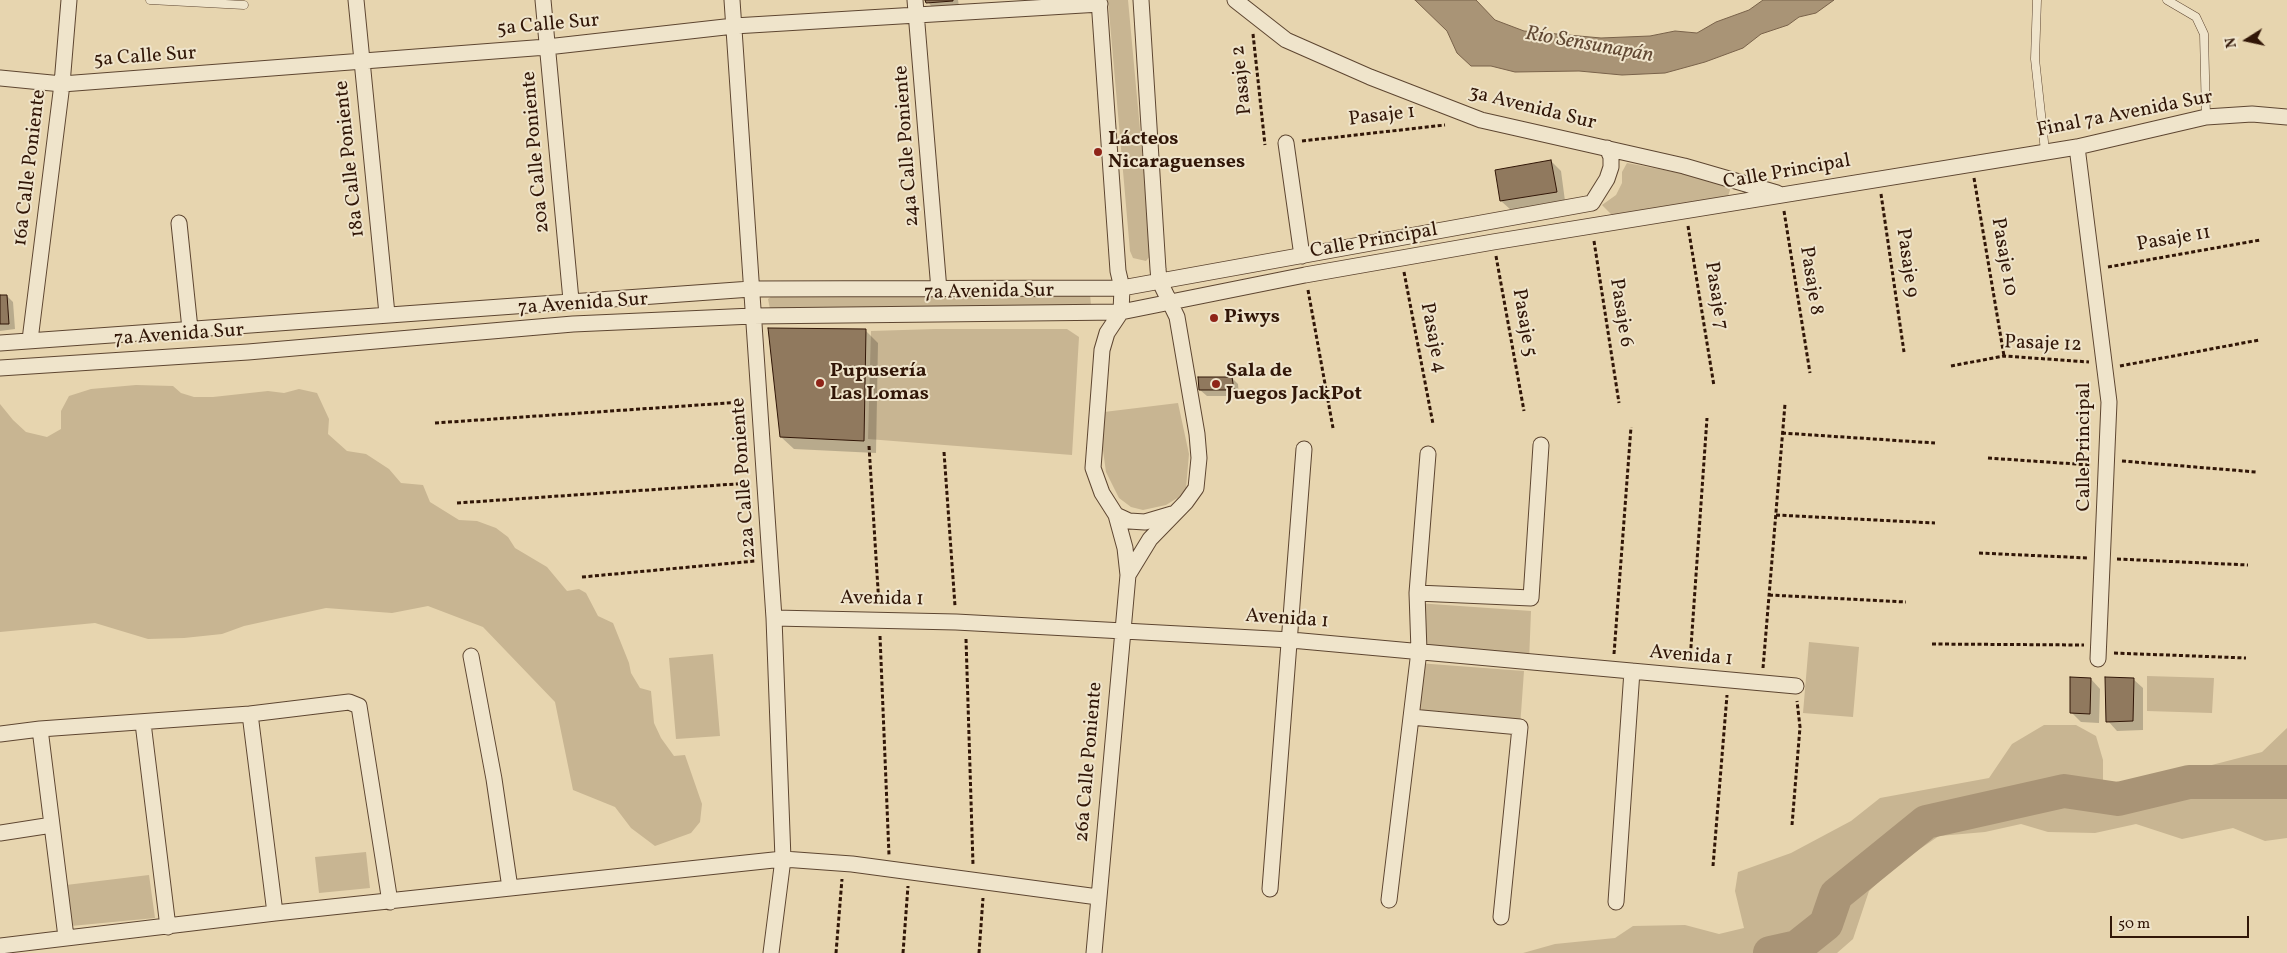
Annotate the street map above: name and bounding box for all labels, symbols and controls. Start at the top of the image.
street label: 5a Calle Sur [496,10,600,42]
north arrow [2222,15,2272,65]
water label: Río Sensunapán [1523,22,1655,70]
text: N [2221,36,2242,49]
street label: 5a Calle Sur [93,42,197,74]
street label: Pasaje 2 [1227,44,1259,116]
street label: 24a Calle Poniente [890,64,926,228]
street label: 20a Calle Poniente [518,70,556,234]
street label: 18a Calle Poniente [331,79,371,239]
street label: 3a Avenida Sur [1466,82,1598,136]
street label: Final 7a Avenida Sur [2035,86,2215,144]
street label: 16a Calle Poniente [9,88,53,248]
street label: Pasaje 1 [1347,101,1417,133]
place label: Lácteos Nicaraguenses [1108,128,1245,175]
marker: Lácteos Nicaraguenses [1092,146,1104,158]
street label: Calle Principal [1722,150,1852,196]
street label: Pasaje 10 [1984,216,2022,298]
street label: Calle Principal [1309,219,1439,265]
street label: Pasaje 11 [2135,222,2213,258]
street label: Pasaje 9 [1889,227,1923,299]
street label: Pasaje 8 [1793,245,1827,317]
street label: Pasaje 7 [1698,260,1732,332]
street label: Pasaje 6 [1603,277,1637,349]
street label: 7a Avenida Sur [924,280,1054,306]
street label: Pasaje 5 [1505,287,1541,359]
street label: 7a Avenida Sur [517,288,649,322]
street label: Pasaje 4 [1413,301,1451,375]
place label: Piwys [1224,306,1280,330]
marker: Piwys [1208,312,1220,324]
street label: 7a Avenida Sur [113,319,245,353]
street label: Pasaje 12 [2004,332,2082,358]
place label: Pupusería Las Lomas [830,360,929,407]
place label: Sala de Juegos JackPot [1226,360,1362,407]
marker: Pupusería Las Lomas [814,377,826,389]
marker: Sala de Juegos JackPot [1210,378,1222,390]
street label: Calle Principal [2073,383,2097,511]
street label: 22a Calle Poniente [727,397,763,559]
street label: Avenida 1 [840,587,924,613]
street label: Avenida 1 [1244,605,1330,635]
street label: Avenida 1 [1648,641,1734,673]
street label: 26a Calle Poniente [1071,681,1109,843]
scale bar [2112,906,2251,938]
text: 50 m [2118,914,2150,935]

